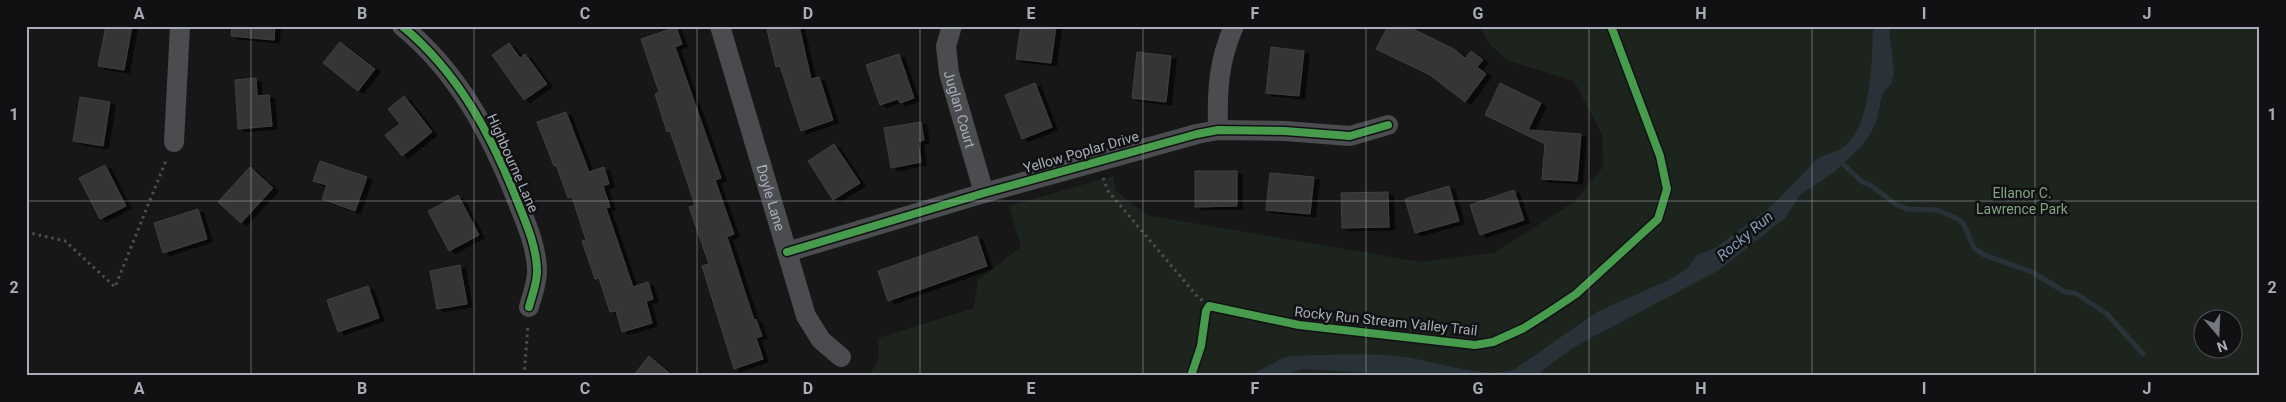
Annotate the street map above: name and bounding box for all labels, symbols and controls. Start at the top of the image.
text: A [134,4,145,23]
text: B [357,4,367,23]
text: C [580,4,590,23]
text: D [803,4,813,23]
text: E [1027,4,1036,23]
text: F [1251,4,1260,23]
text: G [1473,4,1484,23]
text: H [1695,4,1707,23]
text: I [1922,4,1926,23]
text: J [2143,4,2151,23]
street label: Juglan Court [941,69,979,151]
text: 1 [9,105,19,124]
text: 1 [2267,105,2277,124]
street label: Highbourne Lane [484,111,542,215]
street label: Yellow Poplar Drive [1021,128,1141,176]
street label: Doyle Lane [754,163,788,233]
park label: Ellanor C. Lawrence Park [1976,185,2069,217]
water label: Rocky Run [1713,207,1777,265]
text: 2 [9,278,19,297]
text: 2 [2267,278,2277,297]
street label: Rocky Run Stream Valley Trail [1294,303,1478,339]
north arrow [2194,310,2244,360]
text: N [2215,337,2230,355]
text: A [134,379,145,398]
text: B [357,379,367,398]
text: C [580,379,590,398]
text: D [803,379,813,398]
text: E [1027,379,1036,398]
text: F [1251,379,1260,398]
text: G [1473,379,1484,398]
text: H [1695,379,1707,398]
text: I [1922,379,1926,398]
text: J [2143,379,2151,398]

